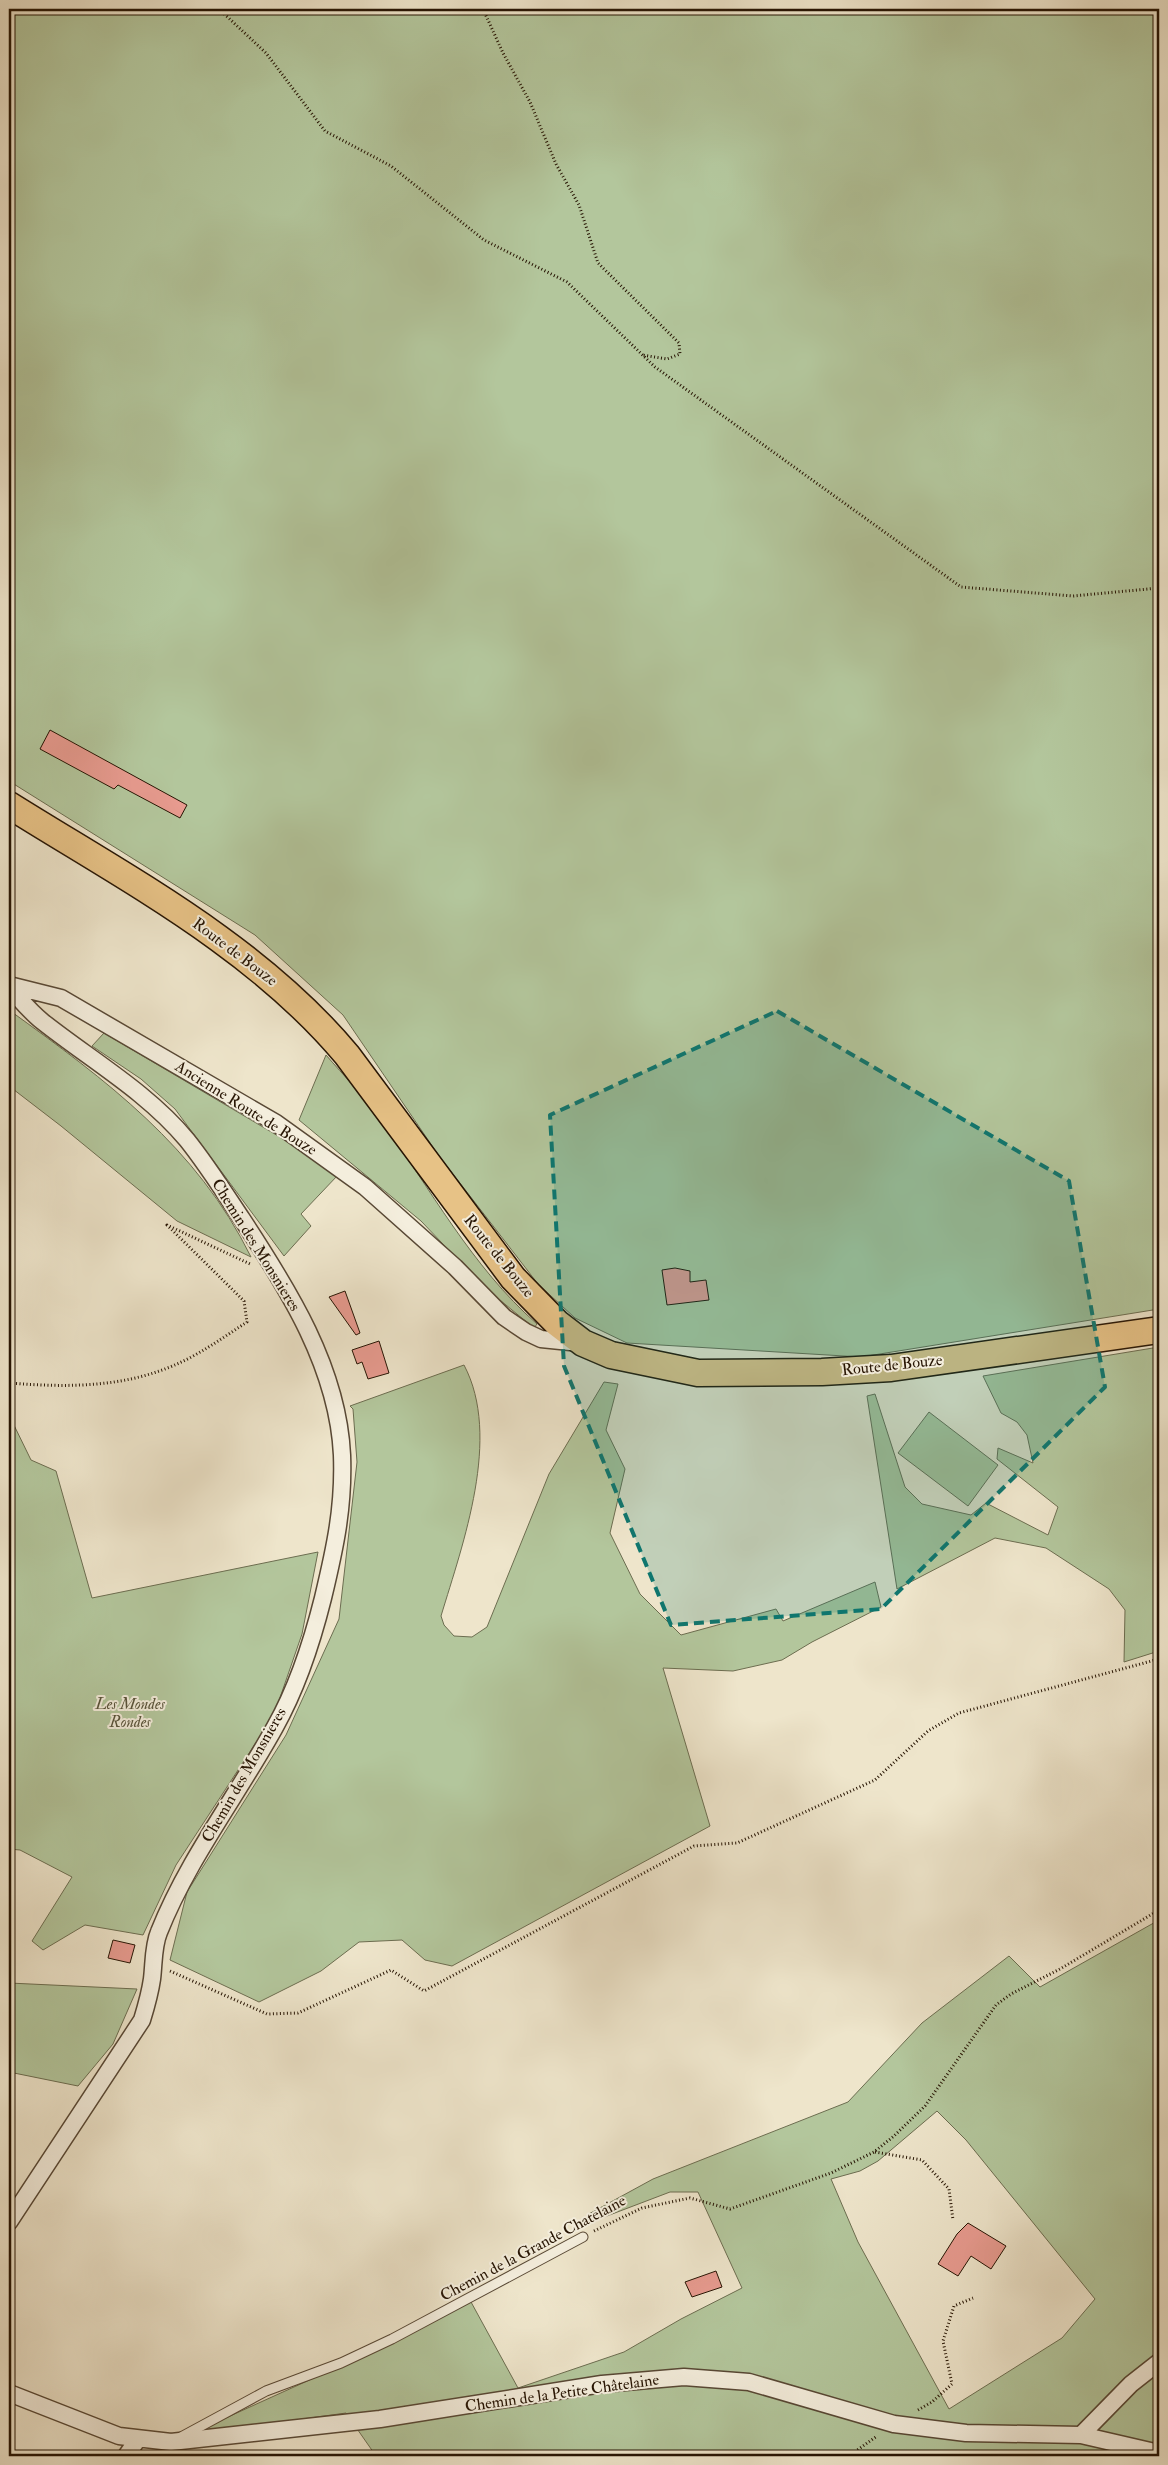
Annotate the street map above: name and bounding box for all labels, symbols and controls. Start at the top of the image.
street label: Route de Bouze [189,914,282,991]
street label: Ancienne Route de Bouze [171,1056,321,1160]
street label: Chemin des Monsnieres [207,1175,305,1315]
street label: Route de Bouze [459,1210,539,1302]
street label: Route de Bouze [841,1350,944,1380]
park label: Les Mondes Rondes [94,1694,165,1732]
street label: Chemin des Monsnieres [197,1704,291,1846]
street label: Chemin de la Grande Chatelaine [437,2190,630,2306]
street label: Chemin de la Petite Châtelaine [464,2369,661,2417]

